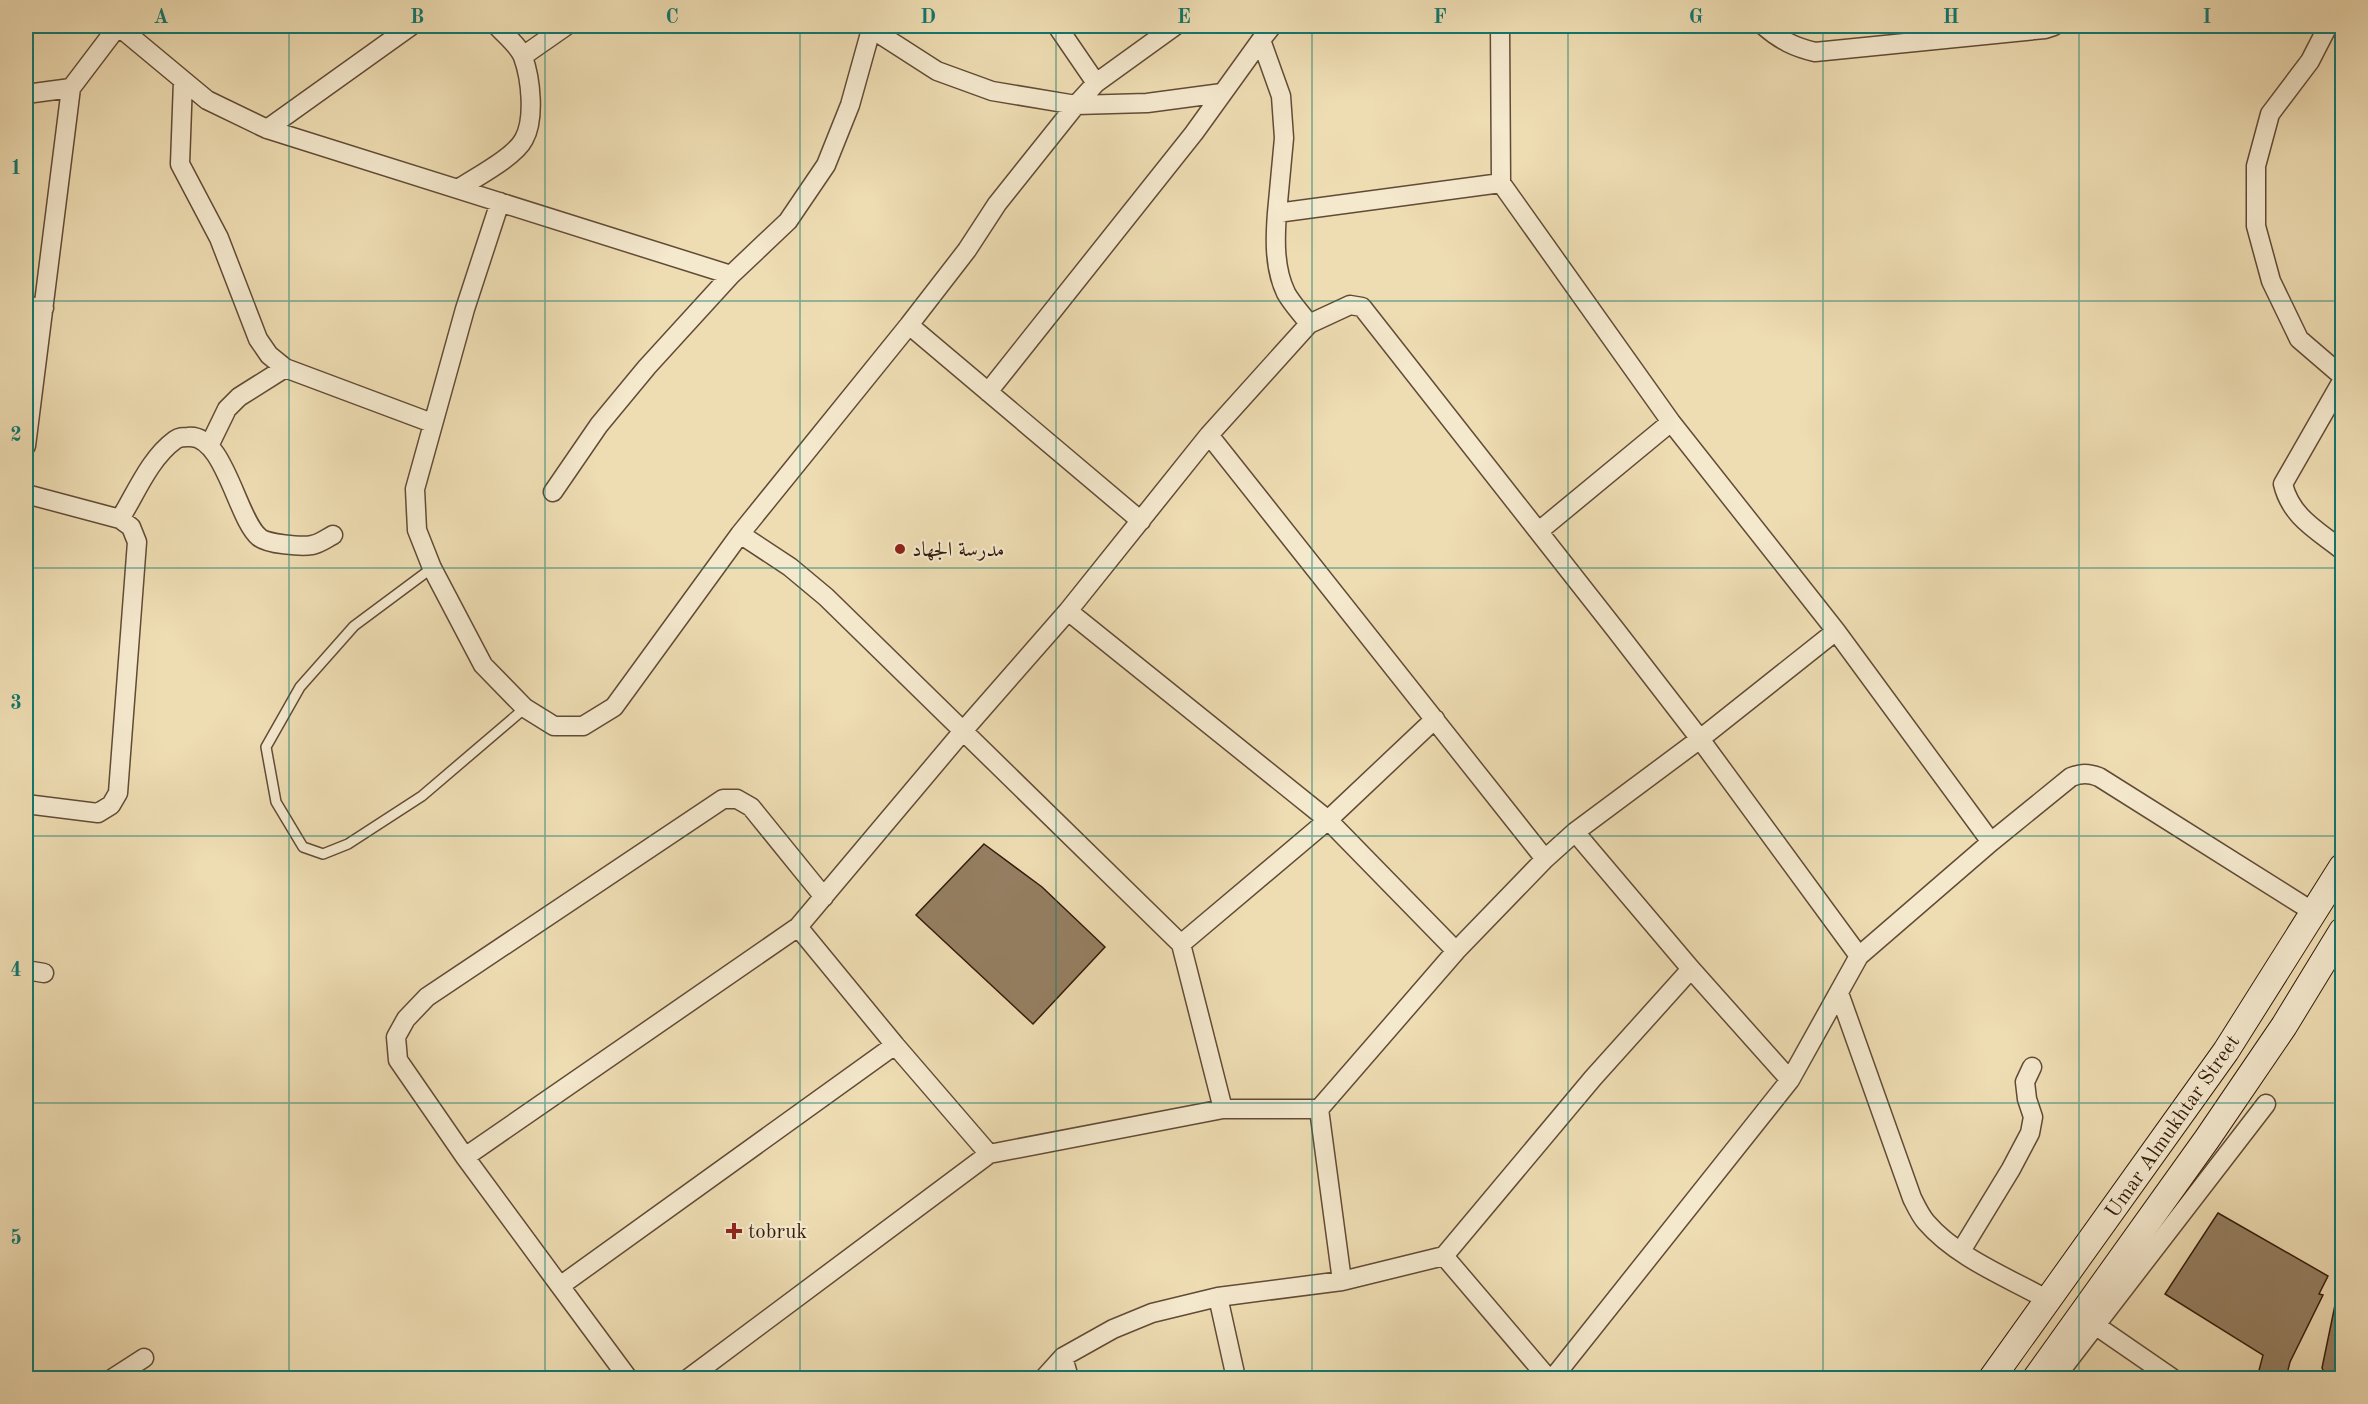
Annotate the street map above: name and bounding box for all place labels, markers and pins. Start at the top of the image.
place label: مدرسة الجهاد [912,540,1004,561]
marker: مدرسة الجهاد [893,542,907,556]
marker: tobruk [725,1222,743,1240]
place label: tobruk [748,1222,807,1243]

